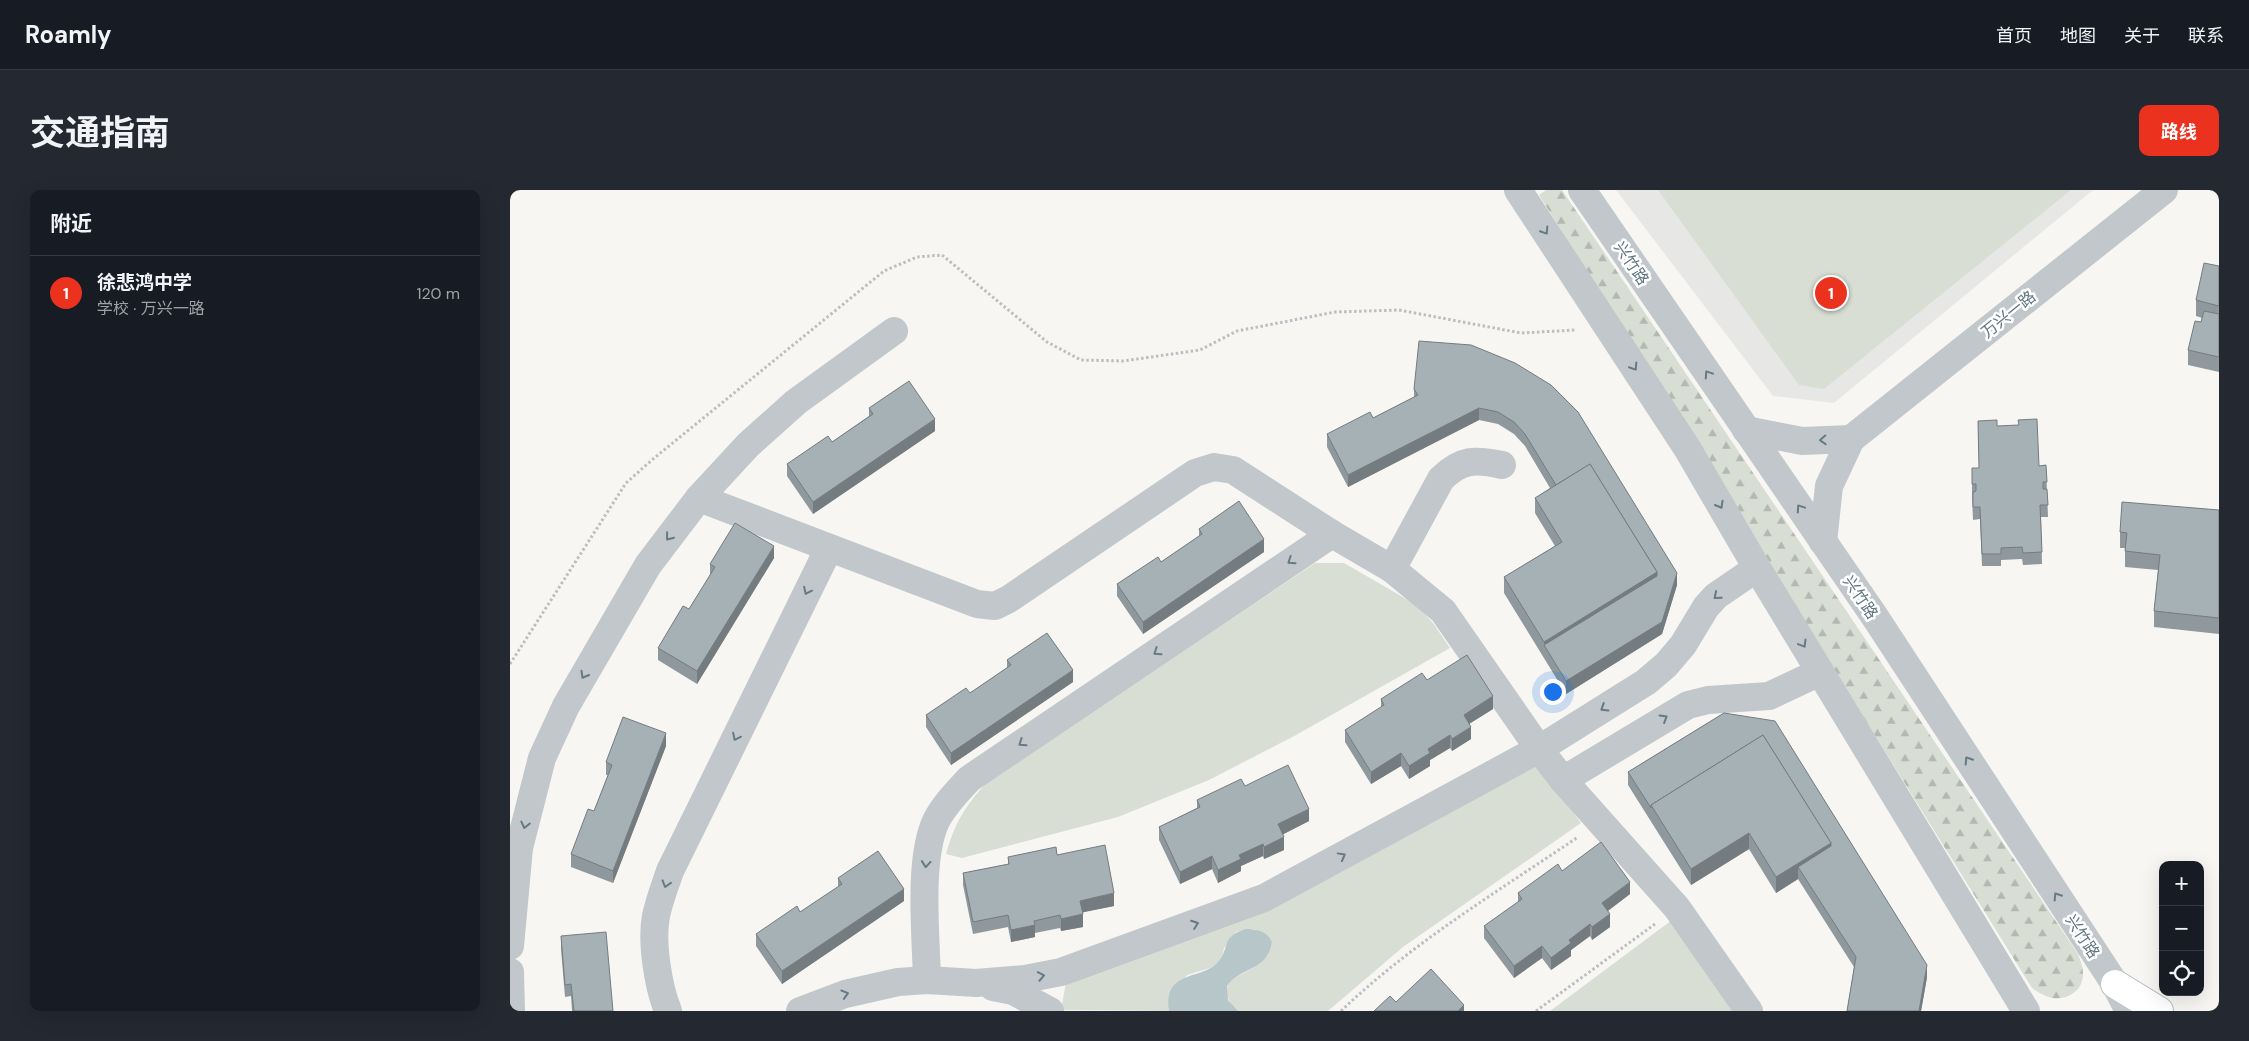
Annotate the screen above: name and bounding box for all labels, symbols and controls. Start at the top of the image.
text: Roamly [25,19,112,50]
text: 首页 [1996,24,2032,48]
text: 地图 [2060,24,2096,48]
text: 关于 [2124,24,2160,48]
text: 联系 [2188,24,2224,48]
button: 路线 [2139,105,2219,156]
text: 交通指南 [30,110,170,156]
text: 附近 [50,210,92,238]
one-way arrow [1539,225,1548,234]
street label: 兴竹路 [1609,238,1654,289]
text: 徐悲鸿中学 [97,270,192,295]
pin: 1 [1815,274,1847,312]
text: 1 [63,283,69,304]
text: 120 m [416,283,460,304]
street label: 万兴一路 [1977,286,2040,343]
text: 学校 · 万兴一路 [97,298,205,319]
one-way arrow [1628,361,1637,371]
one-way arrow [1705,370,1714,380]
one-way arrow [1819,435,1827,446]
one-way arrow [1713,499,1723,508]
one-way arrow [1797,504,1806,514]
one-way arrow [667,531,675,540]
one-way arrow [1288,555,1297,564]
street label: 兴竹路 [1838,572,1883,623]
one-way arrow [803,586,813,595]
one-way arrow [1714,591,1723,600]
one-way arrow [1797,639,1807,648]
one-way arrow [1153,646,1163,655]
one-way arrow [581,670,591,679]
your location [1540,679,1566,705]
one-way arrow [1600,702,1609,712]
one-way arrow [1659,715,1668,725]
one-way arrow [731,732,742,741]
one-way arrow [1018,737,1028,746]
one-way arrow [1965,756,1974,765]
one-way arrow [520,821,530,830]
one-way arrow [1337,853,1346,863]
one-way arrow [921,861,932,869]
map controls [2159,861,2204,996]
button: + [2159,861,2204,906]
one-way arrow [661,879,671,887]
one-way arrow [2054,892,2063,901]
button: − [2159,906,2204,951]
street label: 兴竹路 [2061,910,2104,962]
one-way arrow [1190,920,1198,930]
button: locate [2159,951,2204,996]
one-way arrow [1036,971,1045,982]
one-way arrow [841,990,849,1000]

